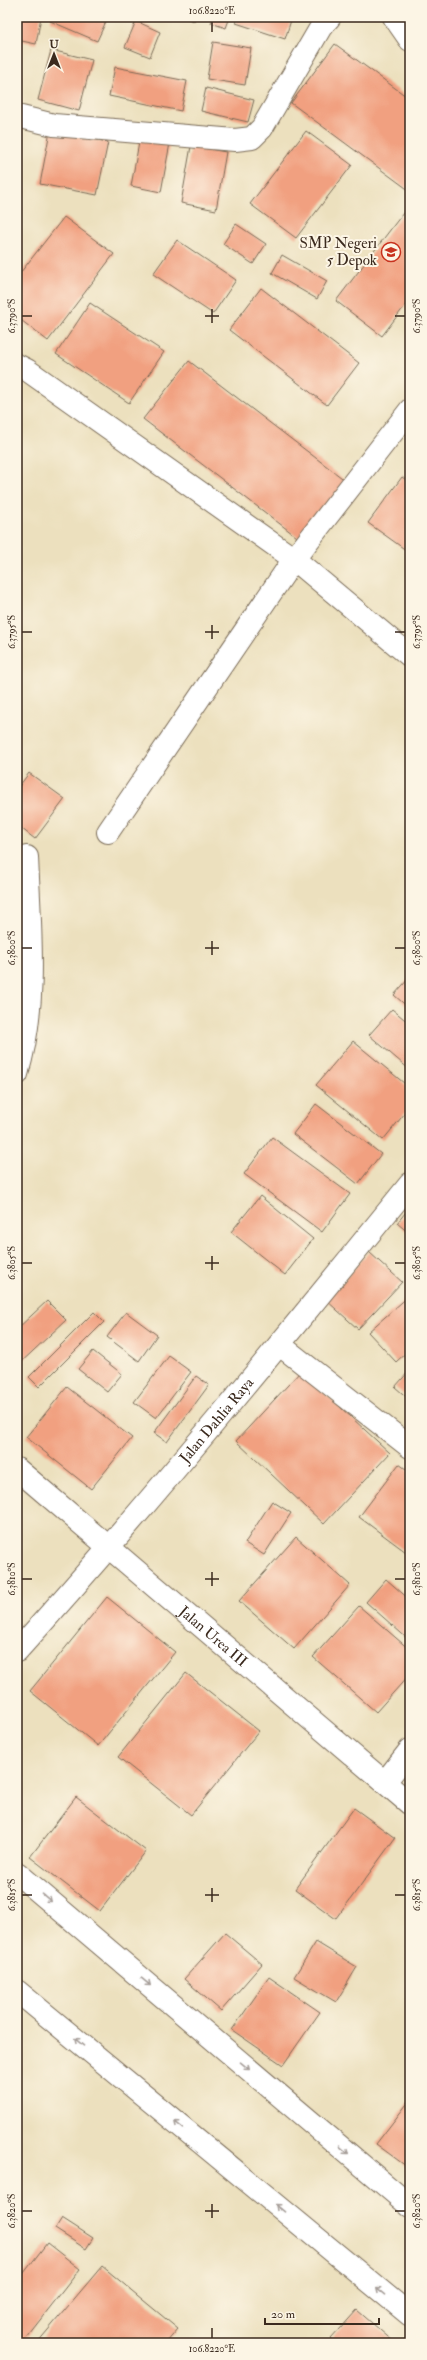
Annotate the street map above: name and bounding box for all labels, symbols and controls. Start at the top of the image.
text: 106.8220°E [189,5,235,17]
north arrow [34,34,74,74]
text: U [49,38,59,51]
place label: SMP Negeri 5 Depok [300,234,377,271]
school or university icon: SMP Negeri 5 Depok [380,241,402,263]
text: 6.3790°S [6,299,18,333]
text: 6.3790°S [411,299,423,333]
text: 6.3795°S [6,615,18,649]
text: 6.3795°S [411,615,423,649]
text: 6.3800°S [6,931,18,965]
text: 6.3800°S [411,931,423,965]
text: 6.3805°S [6,1246,18,1280]
text: 6.3805°S [411,1246,423,1280]
street label: Jalan Dahlia Raya [174,1373,258,1468]
text: 6.3810°S [6,1562,18,1596]
text: 6.3810°S [411,1562,423,1596]
street label: Jalan Urea III [174,1601,252,1671]
text: 6.3815°S [6,1879,18,1911]
text: 6.3815°S [411,1879,423,1911]
one-way arrow [41,1894,52,1903]
one-way arrow [141,1978,151,1987]
one-way arrow [74,2038,85,2047]
one-way arrow [240,2062,251,2071]
one-way arrow [174,2121,185,2130]
one-way arrow [339,2146,350,2155]
text: 6.3820°S [6,2194,18,2228]
text: 6.3820°S [411,2194,423,2228]
one-way arrow [274,2203,285,2212]
one-way arrow [375,2286,385,2295]
scale bar [265,2300,379,2326]
text: 20 m [271,2307,296,2322]
text: 106.8220°E [189,2343,235,2355]

